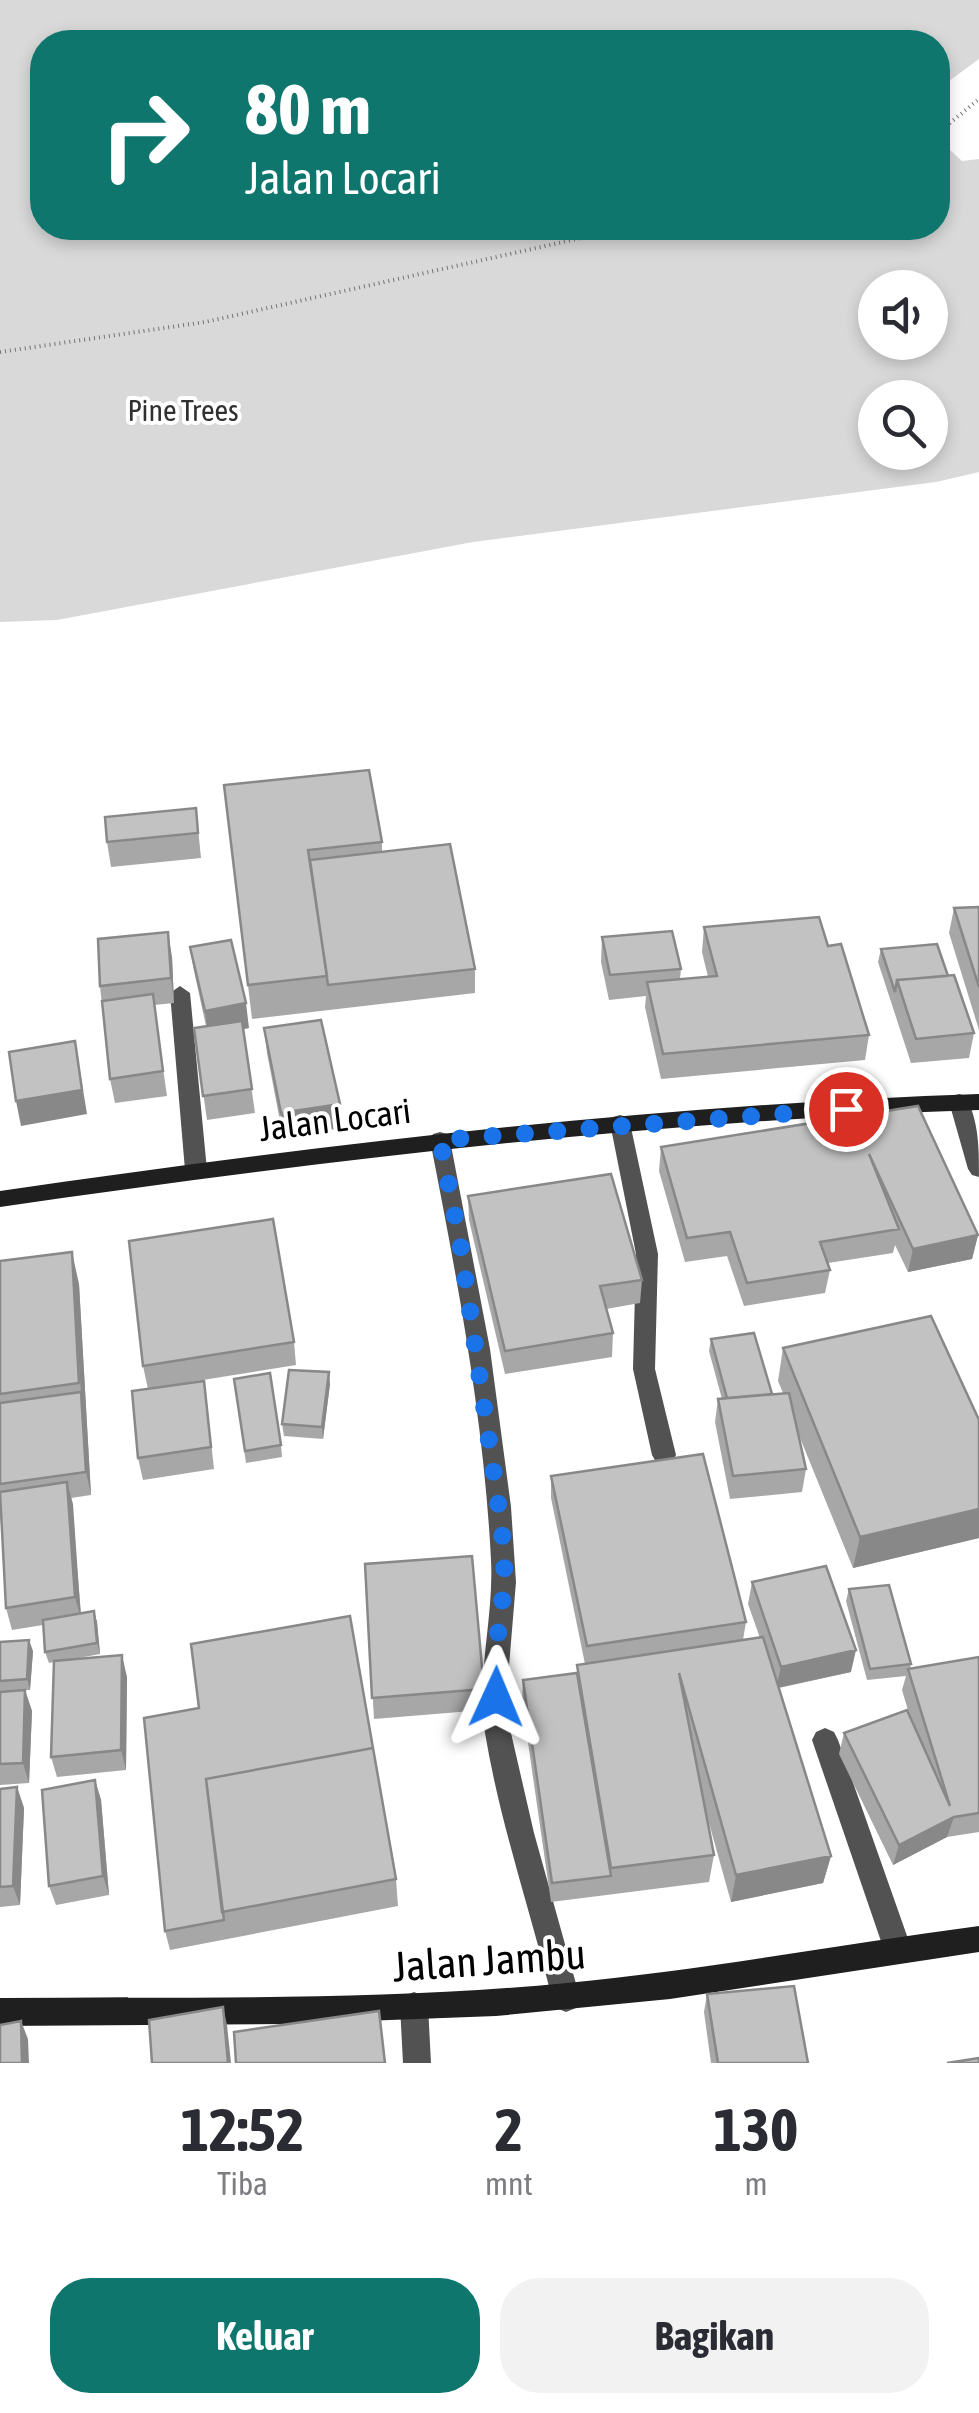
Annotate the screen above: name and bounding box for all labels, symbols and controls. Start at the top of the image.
text: 80 m [245,69,371,149]
icon: right [80,70,210,200]
text: Jalan Locari [245,152,441,204]
map controls [858,270,948,470]
button: sound [858,270,948,360]
button: search [858,380,948,470]
park label: Pine Trees [127,393,239,427]
pin [804,1067,889,1152]
icon: arrive [819,1082,874,1137]
street label: Jalan Locari [257,1090,413,1148]
position arrow [444,1645,548,1749]
street label: Jalan Jambu [391,1929,587,1991]
text: 12:52 [181,2095,304,2164]
text: 2 [495,2095,523,2164]
text: 130 [714,2095,798,2164]
text: Tiba [217,2165,268,2202]
text: mnt [485,2165,533,2202]
text: m [744,2165,767,2202]
button: Keluar [50,2278,480,2393]
button: Bagikan [500,2278,929,2393]

